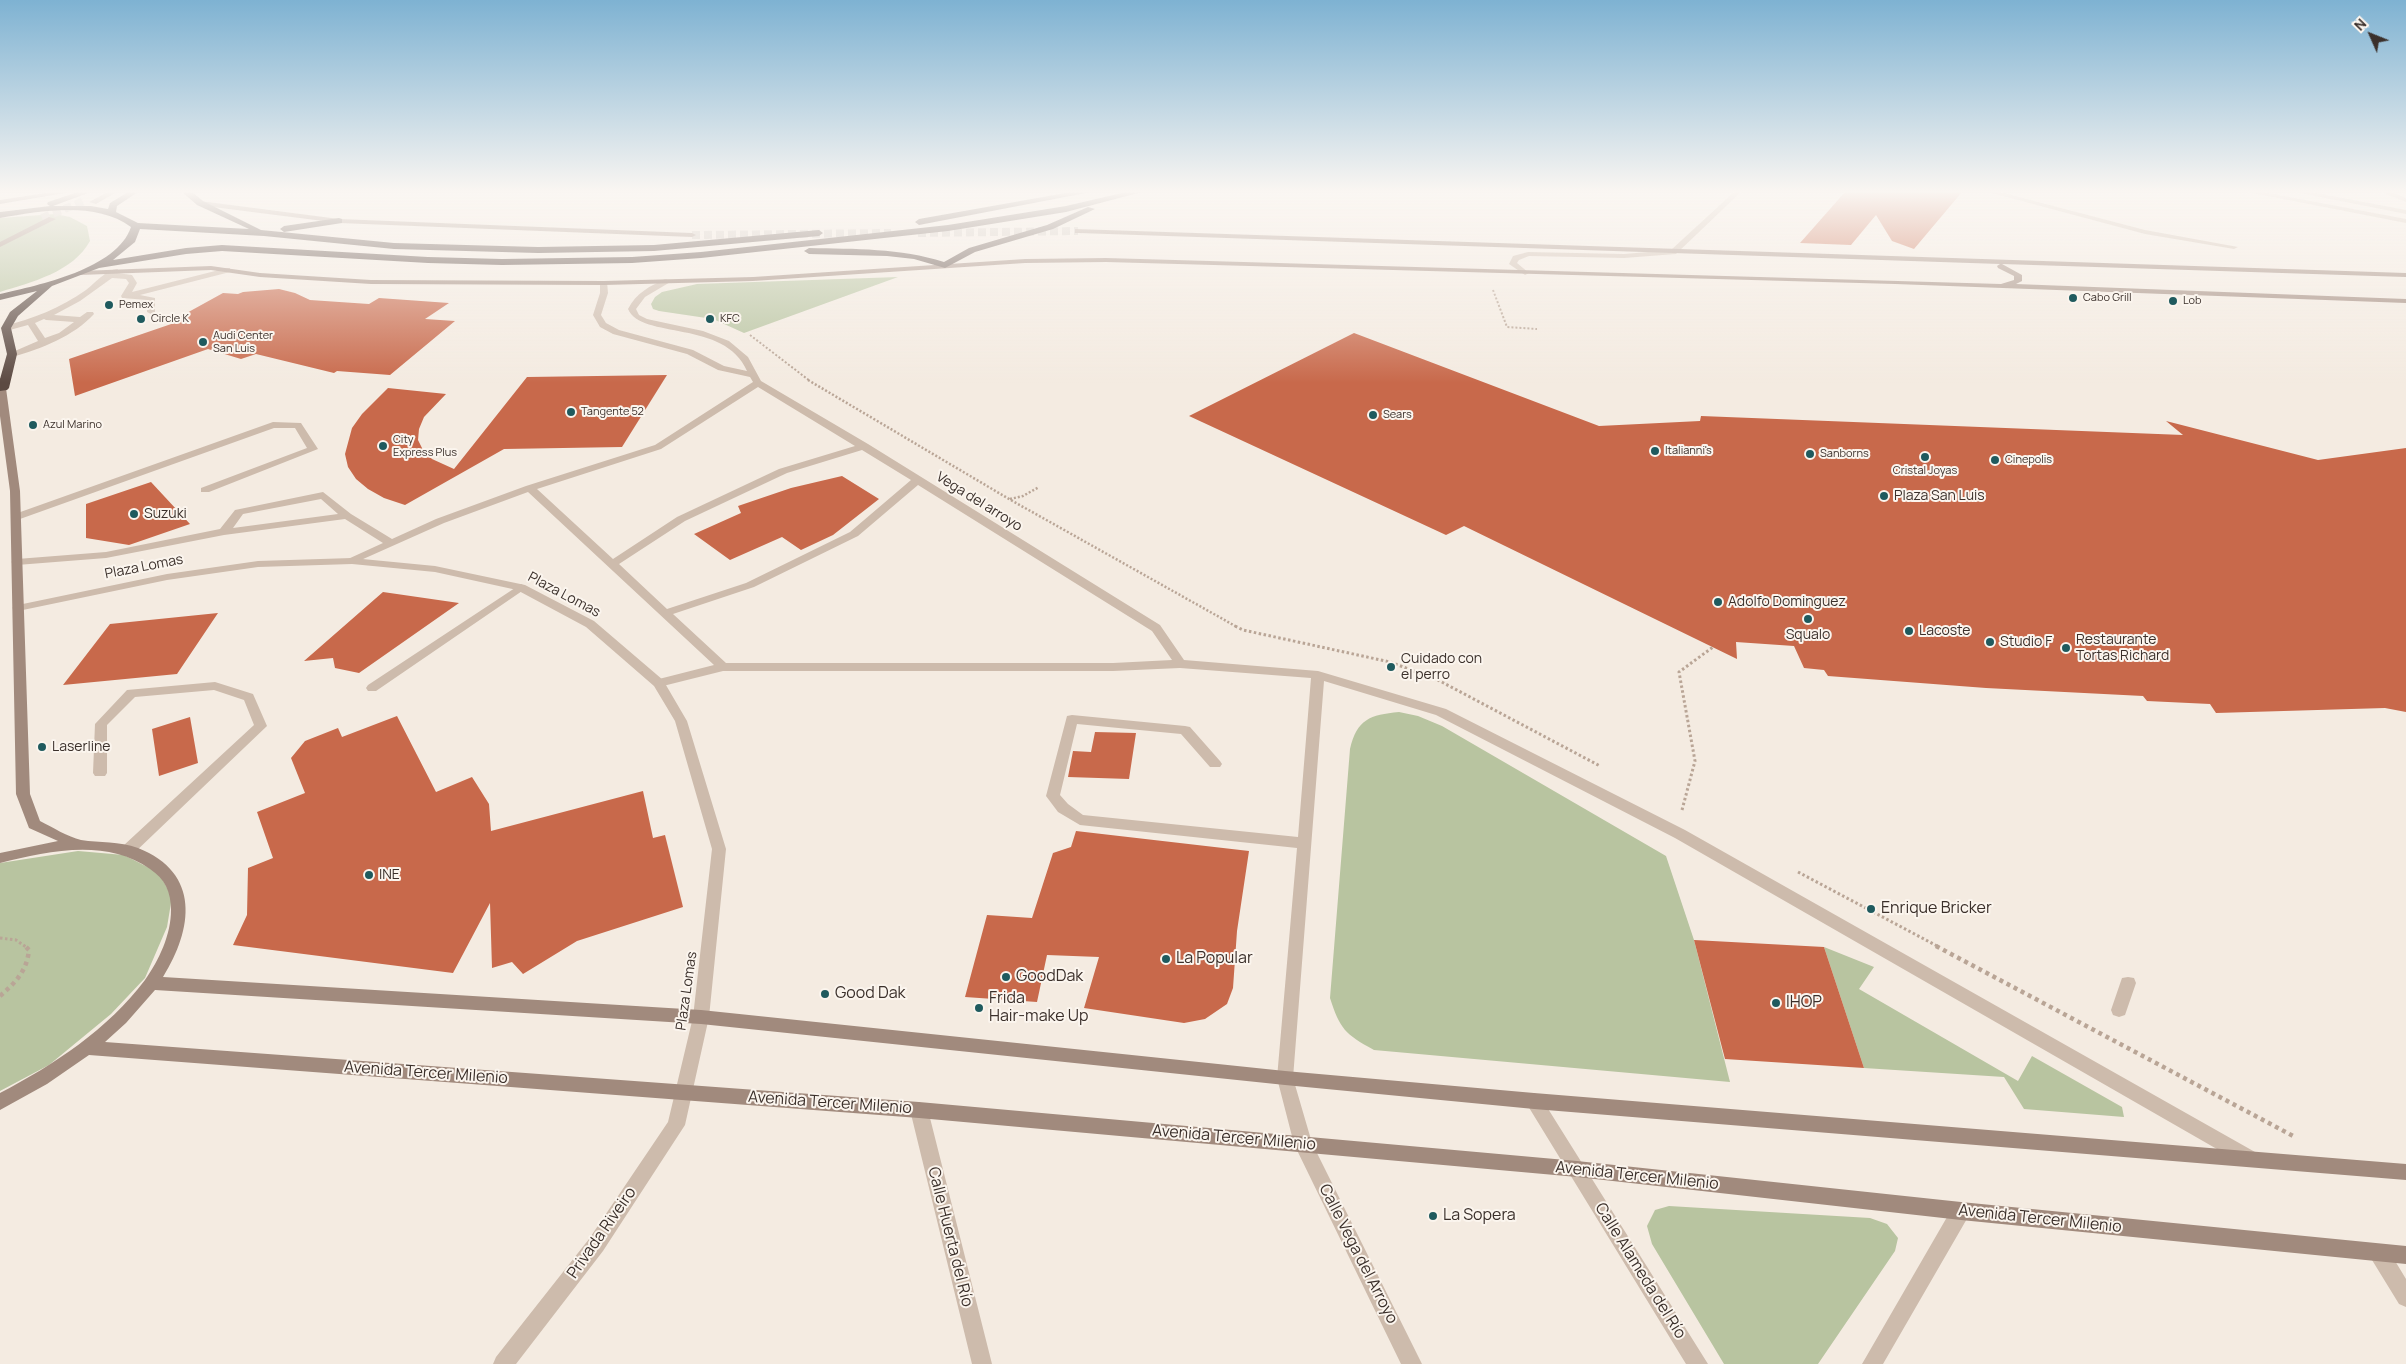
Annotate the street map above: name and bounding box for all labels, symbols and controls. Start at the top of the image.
north arrow [2346,10,2396,60]
text: N [2350,14,2370,34]
place label: Cabo Grill [2083,291,2132,305]
marker: Cabo Grill [2067,292,2079,304]
place label: Lob [2183,294,2202,308]
marker: Lob [2167,295,2179,307]
place label: Pemex [119,298,153,312]
marker: Pemex [103,299,115,311]
place label: Circle K [151,312,189,326]
place label: KFC [720,312,740,326]
marker: Circle K [135,313,147,325]
marker: KFC [704,313,716,325]
place label: Audi Center San Luis [213,329,273,355]
marker: Audi Center San Luis [197,336,209,348]
place label: Tangente 52 [581,405,644,419]
marker: Tangente 52 [565,406,577,418]
place label: Sears [1383,408,1412,422]
marker: Sears [1367,409,1379,421]
place label: Azul Marino [43,418,102,432]
marker: Azul Marino [27,419,39,431]
place label: City Express Plus [393,433,457,459]
marker: City Express Plus [377,440,389,452]
place label: Italianni's [1665,444,1712,458]
marker: Italianni's [1649,445,1661,457]
place label: Sanborns [1820,447,1869,461]
marker: Sanborns [1804,448,1816,460]
marker: Cristal Joyas [1919,451,1931,463]
place label: Cinepolis [2005,453,2052,467]
marker: Cinepolis [1989,454,2001,466]
place label: Cristal Joyas [1893,464,1957,478]
street label: Vega del arroyo [933,469,1025,535]
place label: Plaza San Luis [1894,488,1985,504]
marker: Plaza San Luis [1878,490,1890,502]
place label: Suzuki [144,506,187,522]
marker: Suzuki [128,508,140,520]
street label: Plaza Lomas [103,551,185,583]
street label: Plaza Lomas [525,569,603,621]
place label: Adolfo Dominguez [1728,594,1846,610]
marker: Adolfo Dominguez [1712,596,1724,608]
marker: Squalo [1802,613,1814,625]
place label: Lacoste [1919,623,1971,639]
marker: Lacoste [1903,625,1915,637]
place label: Squalo [1786,627,1830,643]
place label: Restaurante Tortas Richard [2076,632,2169,664]
place label: Studio F [2000,634,2052,650]
marker: Studio F [1984,636,1996,648]
marker: Restaurante Tortas Richard [2060,642,2072,654]
place label: Cuidado con el perro [1401,651,1482,684]
marker: Cuidado con el perro [1385,661,1397,673]
place label: Laserline [52,739,110,755]
marker: Laserline [36,741,48,753]
place label: INE [379,867,400,883]
marker: INE [363,869,375,881]
place label: Enrique Bricker [1881,899,1992,919]
marker: Enrique Bricker [1865,903,1877,915]
place label: La Popular [1176,949,1253,969]
street label: Plaza Lomas [673,950,701,1032]
marker: La Popular [1160,953,1172,965]
place label: GoodDak [1016,967,1083,987]
marker: GoodDak [1000,971,1012,983]
place label: Good Dak [835,984,905,1004]
marker: Good Dak [819,988,831,1000]
place label: Frida Hair-make Up [989,989,1089,1027]
place label: IHOP [1786,993,1822,1013]
marker: IHOP [1770,997,1782,1009]
marker: Frida Hair-make Up [973,1002,985,1014]
street label: Avenida Tercer Milenio [343,1058,509,1088]
street label: Avenida Tercer Milenio [747,1088,913,1118]
street label: Avenida Tercer Milenio [1151,1121,1317,1155]
street label: Avenida Tercer Milenio [1554,1158,1720,1194]
street label: Calle Huerta del Río [923,1165,977,1309]
street label: Calle Vega del Arroyo [1314,1181,1402,1327]
street label: Privada Riveiro [563,1184,641,1282]
street label: Calle Alameda del Río [1590,1200,1690,1342]
street label: Avenida Tercer Milenio [1957,1201,2123,1237]
place label: La Sopera [1443,1206,1516,1226]
marker: La Sopera [1427,1210,1439,1222]

